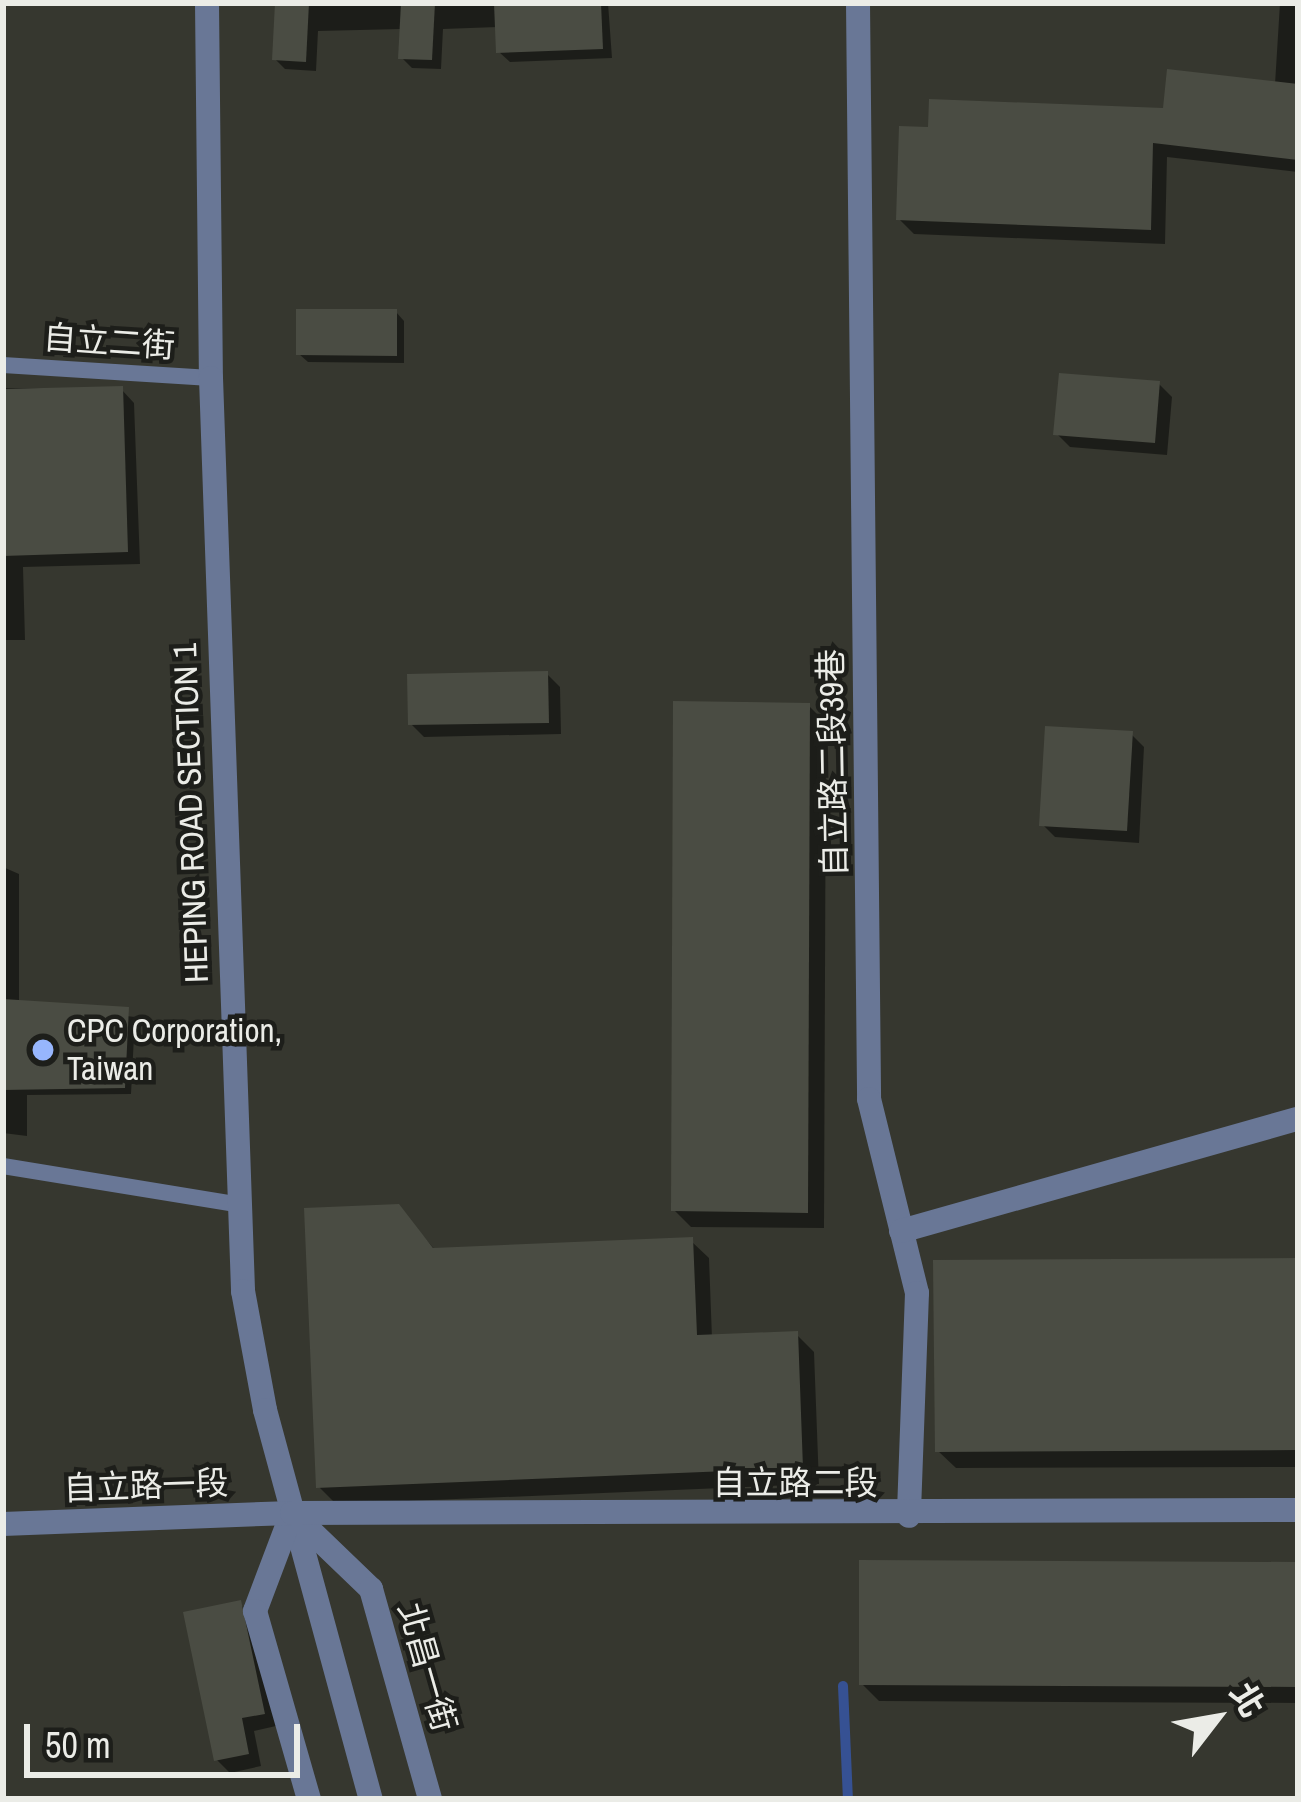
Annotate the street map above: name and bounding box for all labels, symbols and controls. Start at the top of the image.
street label: 自立二街 [42,318,176,366]
street label: HEPING ROAD SECTION 1 [165,642,217,984]
street label: 自立路二段39巷 [811,649,855,877]
place label: CPC Corporation, Taiwan [67,1011,282,1089]
marker: CPC Corporation, Taiwan [30,1037,56,1063]
street label: 自立路一段 [63,1463,229,1509]
street label: 自立路二段 [713,1463,877,1503]
street label: 北昌一街 [390,1598,464,1736]
north arrow [1157,1658,1277,1778]
text: 北 [1221,1674,1275,1725]
scale bar [30,1700,306,1774]
text: 50 m [45,1721,111,1769]

